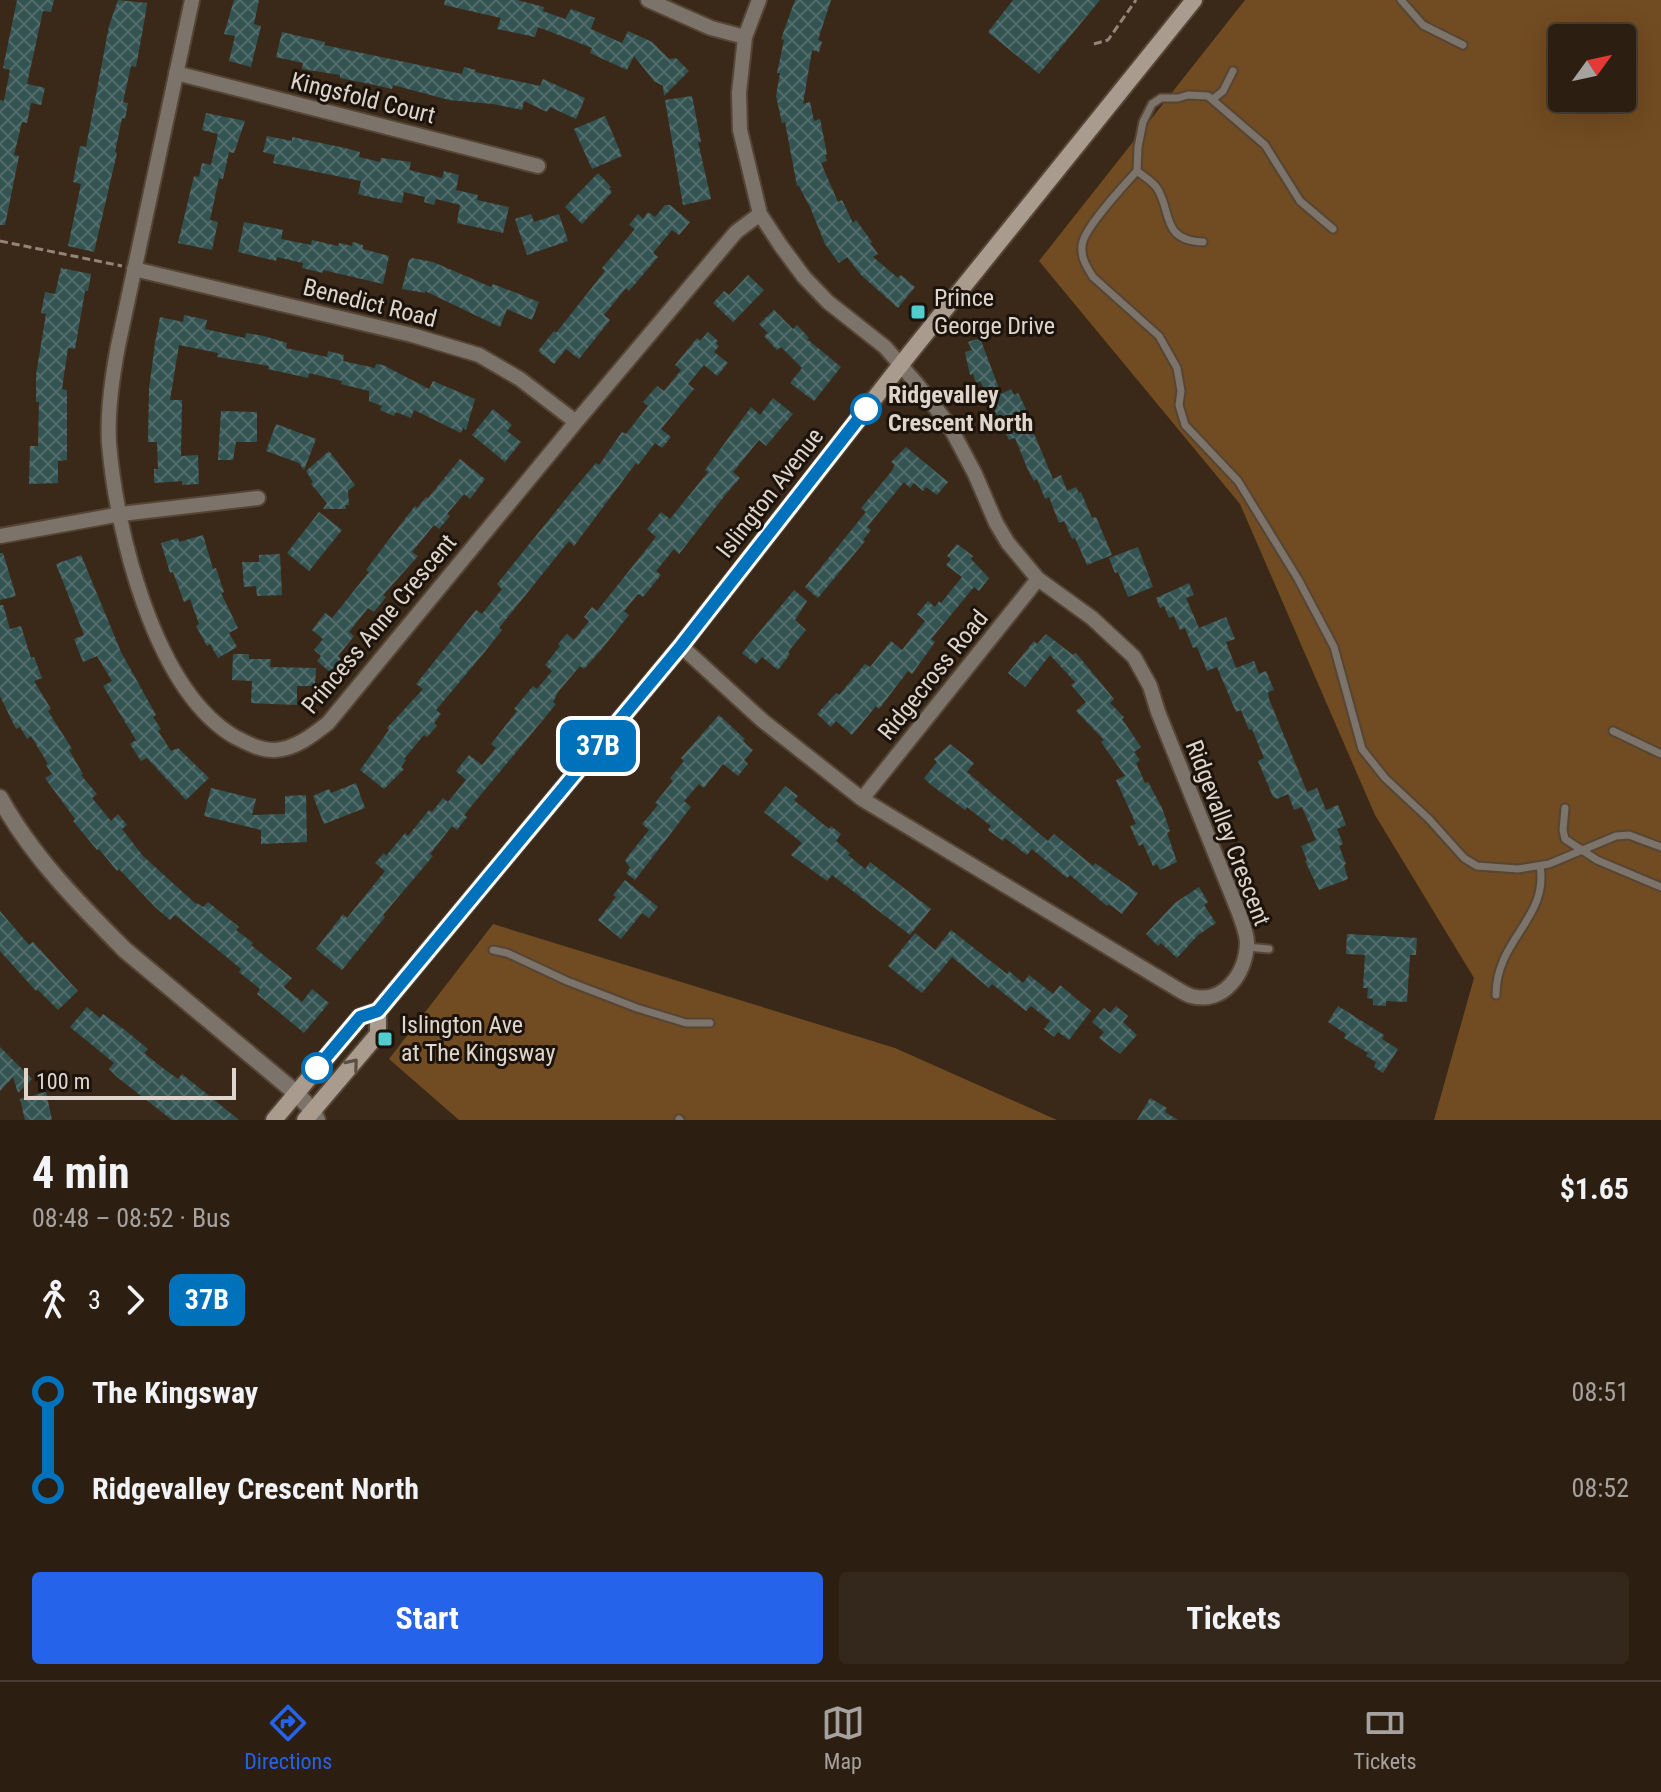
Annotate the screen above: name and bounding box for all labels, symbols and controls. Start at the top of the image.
north arrow [1548,24,1636,112]
map controls [1548,24,1636,112]
street label: Kingsfold Court [288,67,438,129]
street label: Benedict Road [300,273,440,333]
place label: Prince George Drive [934,284,1055,340]
marker: Prince George Drive [909,303,927,321]
place label: Ridgevalley Crescent North [888,381,1033,437]
marker: Ridgevalley Crescent North [851,394,881,424]
street label: Islington Avenue [711,423,829,563]
street label: Princess Anne Crescent [296,529,462,719]
street label: Ridgecross Road [872,604,994,746]
line badge: 37B [552,720,644,772]
text: 37B [576,729,620,762]
street label: Ridgevalley Crescent [1180,736,1276,930]
place label: Islington Ave at The Kingsway [401,1011,555,1067]
marker: Islington Ave at The Kingsway [376,1030,394,1048]
unlabelled marker [302,1053,332,1083]
one-way arrow [343,1058,358,1073]
scale bar [24,1064,236,1100]
text: 100 m [36,1069,90,1094]
text: 4 min [32,1147,130,1199]
text: $1.65 [1560,1171,1629,1206]
text: 08:48 – 08:52 · Bus [32,1203,231,1233]
icon: walk [32,1278,76,1322]
icon: forward [113,1278,157,1322]
text: 37B [185,1283,229,1316]
text: 3 [88,1285,101,1315]
text: The Kingsway [92,1375,258,1410]
text: 08:51 [1572,1377,1629,1407]
text: Ridgevalley Crescent North [92,1471,419,1506]
text: 08:52 [1572,1473,1629,1503]
button: Start [32,1572,823,1664]
button: Tickets [839,1572,1629,1664]
tab: Directions [244,1701,332,1774]
tab: Map [821,1701,865,1774]
tab: Tickets [1353,1701,1417,1774]

